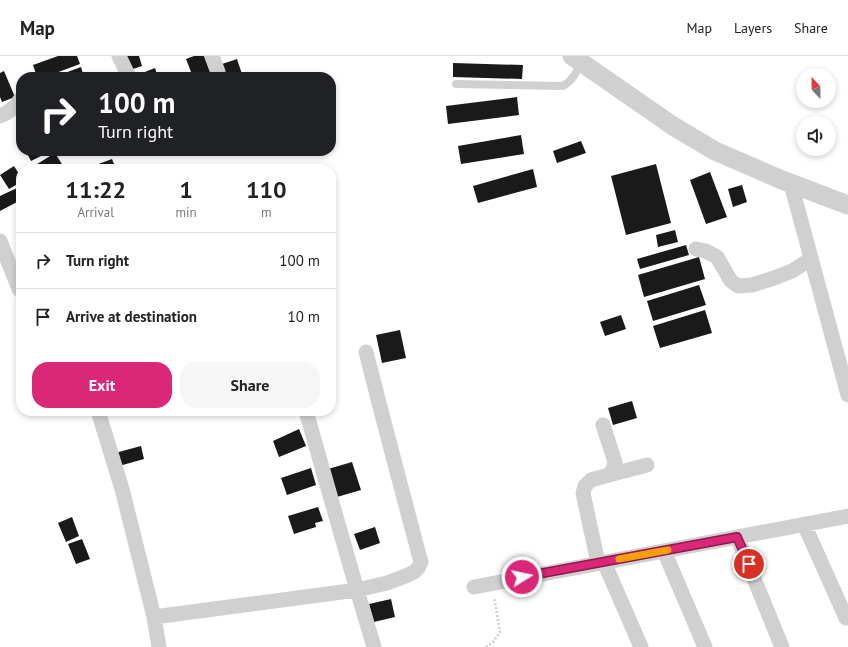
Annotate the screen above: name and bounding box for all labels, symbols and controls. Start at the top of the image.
text: Map [20,16,55,40]
text: Map [686,19,712,37]
text: Layers [734,19,772,37]
text: Share [794,19,828,37]
north arrow [796,68,836,108]
map controls [796,68,836,156]
text: 100 m [98,84,175,121]
icon: right [32,88,84,140]
button: sound [796,116,836,156]
text: Turn right [98,120,173,143]
text: 11:22 [65,174,126,205]
text: 1 [179,174,193,205]
text: 110 [246,174,287,205]
text: Arrival [78,204,114,221]
text: min [175,204,197,221]
text: m [261,204,272,221]
icon: right [32,250,54,272]
text: Turn right [66,251,129,270]
text: 100 m [279,251,320,270]
icon: arrive [32,306,54,328]
text: Arrive at destination [66,307,197,326]
text: 10 m [287,307,320,326]
button: Exit [32,362,172,408]
button: Share [180,362,320,408]
pin [732,547,766,581]
icon: arrive [738,553,760,575]
position arrow [501,556,543,598]

